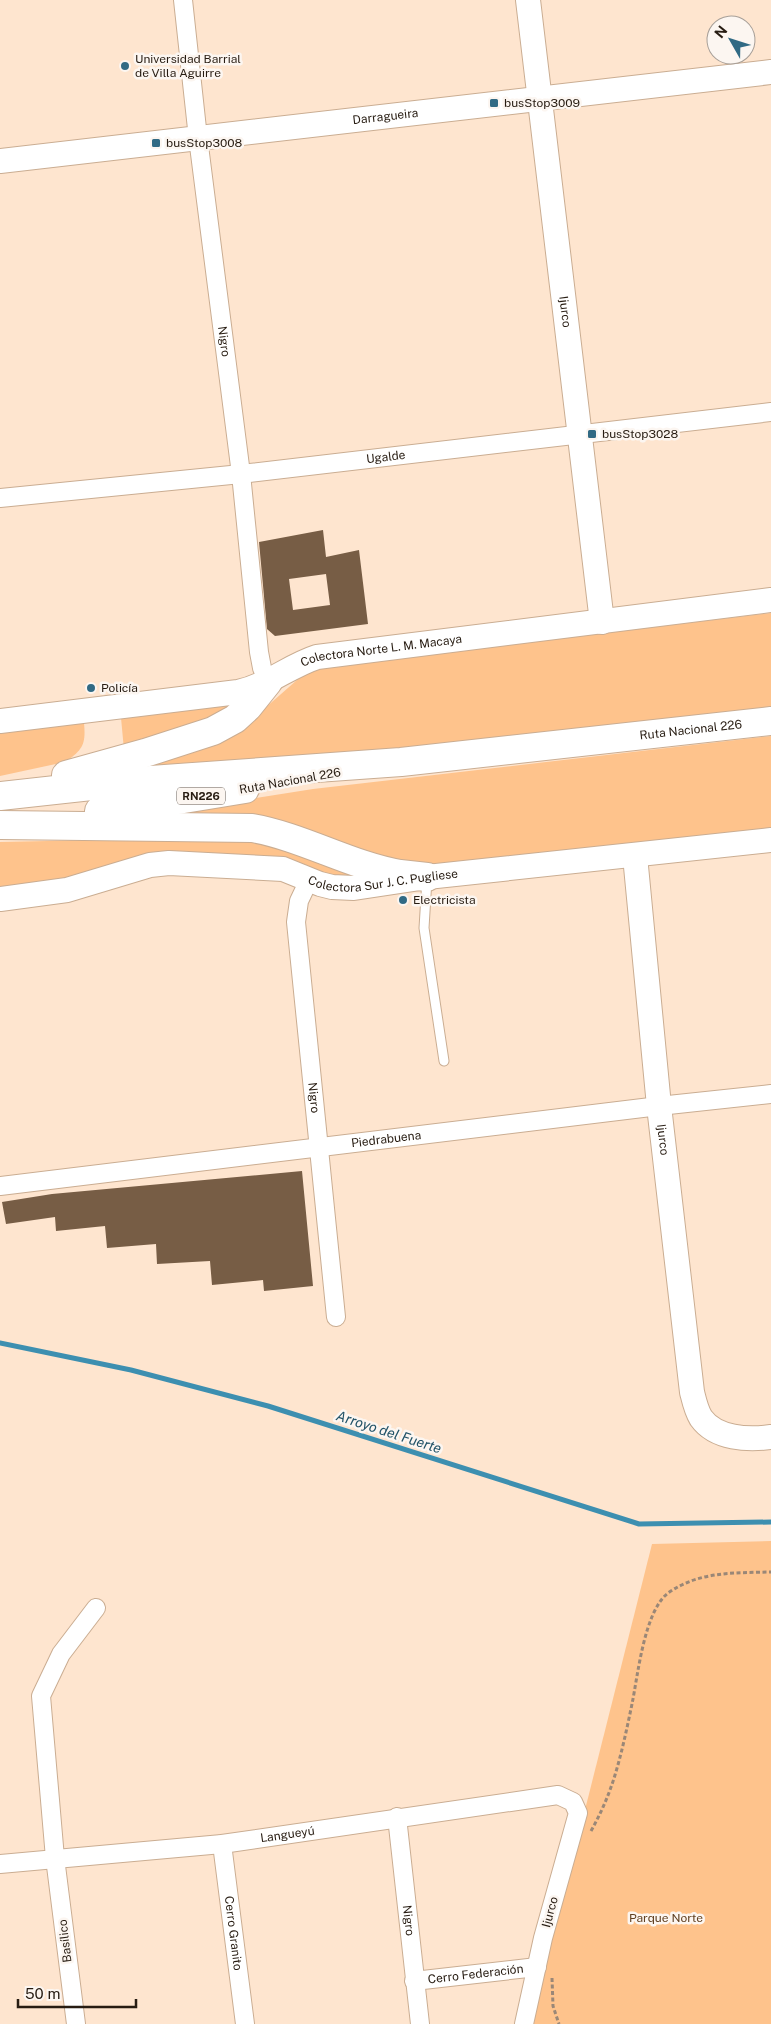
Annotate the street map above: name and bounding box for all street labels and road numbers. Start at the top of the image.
street label: Darragueira [352,106,419,127]
street label: Ijurco [556,295,574,328]
street label: Nigro [215,325,233,358]
street label: Ugalde [365,448,406,466]
street label: Colectora Norte L. M. Macaya [298,632,463,670]
street label: Ruta Nacional 226 [639,717,743,743]
street label: Ruta Nacional 226 [238,765,342,797]
road number: RN226 [177,788,225,804]
street label: Colectora Sur J. C. Pugliese [306,867,459,895]
street label: Nigro [305,1082,322,1114]
street label: Ijurco [654,1123,672,1156]
street label: Piedrabuena [350,1128,422,1150]
street label: Langueyú [259,1824,316,1845]
street label: Cerro Granito [222,1895,245,1972]
street label: Ijurco [539,1895,561,1929]
street label: Nigro [400,1904,417,1937]
street label: Basílico [55,1918,75,1963]
street label: Cerro Federación [427,1962,524,1986]

